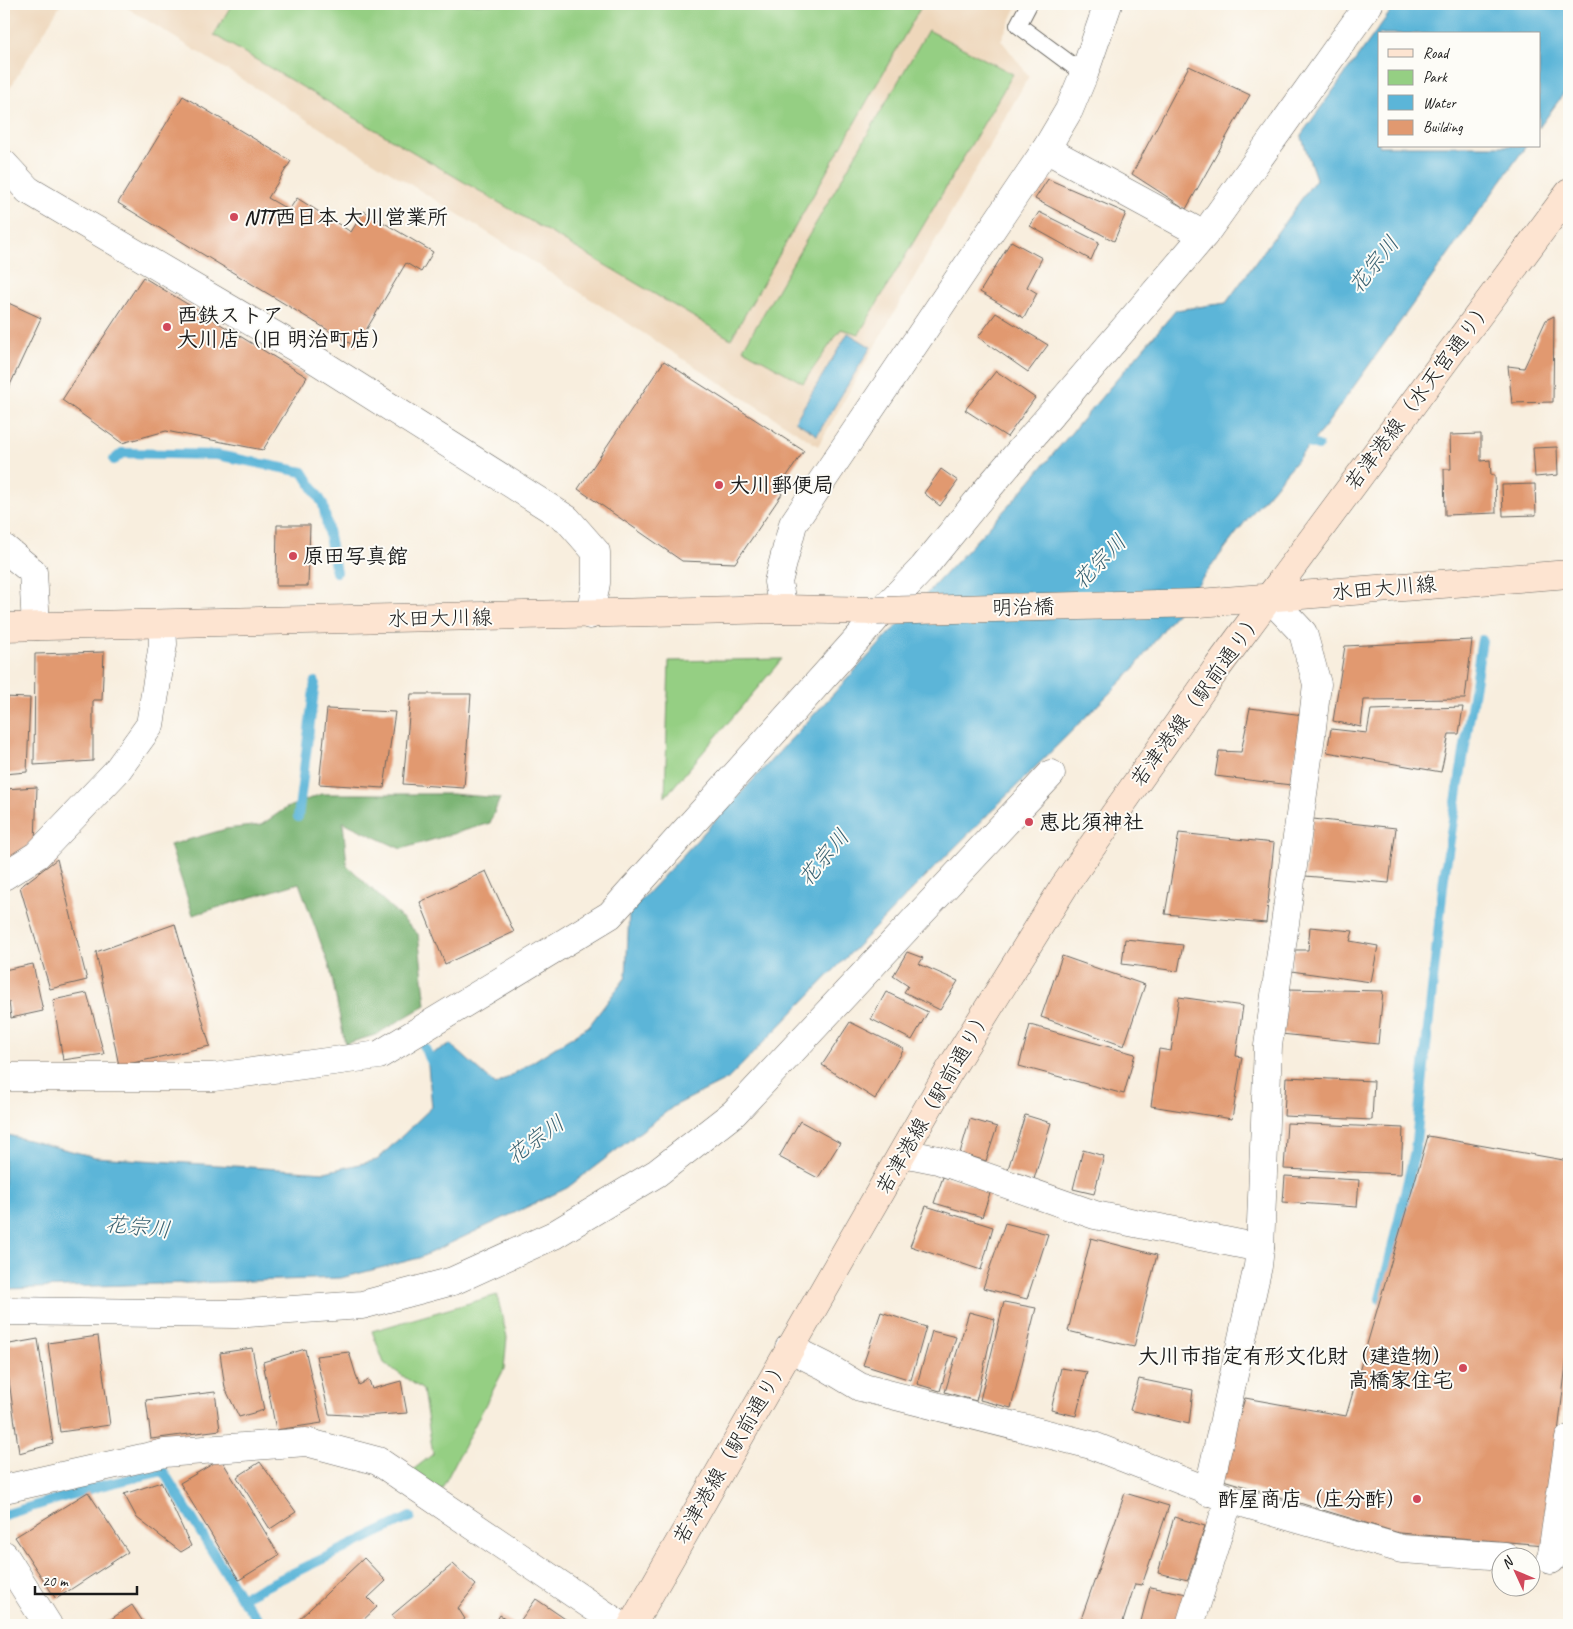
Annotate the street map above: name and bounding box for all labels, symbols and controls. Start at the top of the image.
legend [1378,32,1540,148]
text: Road [1423,44,1450,63]
text: Park [1423,68,1448,87]
text: Water [1423,94,1457,113]
text: Building [1423,118,1463,137]
place label: NTT西日本 大川営業所 [244,204,448,230]
marker: NTT西日本 大川営業所 [228,211,240,223]
water label: 花宗川 [1342,230,1405,299]
street label: 若津港線（水天宮通り） [1339,295,1499,495]
place label: 西鉄ストア 大川店（旧 明治町店） [177,302,392,352]
marker: 西鉄ストア 大川店（旧 明治町店） [161,321,173,333]
place label: 大川郵便局 [729,472,834,498]
marker: 大川郵便局 [713,479,725,491]
water label: 花宗川 [1067,528,1133,595]
place label: 原田写真館 [303,543,408,569]
marker: 原田写真館 [287,550,299,562]
street label: 水田大川線 [1331,570,1437,606]
street label: 明治橋 [991,593,1055,621]
street label: 水田大川線 [387,604,493,632]
street label: 若津港線（駅前通り） [1125,606,1269,792]
place label: 恵比須神社 [1039,809,1144,835]
marker: 恵比須神社 [1023,816,1035,828]
water label: 花宗川 [792,823,856,892]
street label: 若津港線（駅前通り） [870,1004,998,1198]
water label: 花宗川 [501,1109,571,1171]
water label: 花宗川 [104,1210,172,1244]
place label: 大川市指定有形文化財（建造物） 高橋家住宅 [1138,1343,1453,1393]
street label: 若津港線（駅前通り） [667,1354,795,1548]
marker: 大川市指定有形文化財（建造物） 高橋家住宅 [1457,1362,1469,1374]
place label: 酢屋商店（庄分酢） [1218,1486,1407,1512]
marker: 酢屋商店（庄分酢） [1411,1493,1423,1505]
north arrow [1490,1546,1540,1596]
text: N [1498,1553,1518,1572]
scale bar [35,1564,138,1596]
text: 20 m [42,1572,69,1591]

